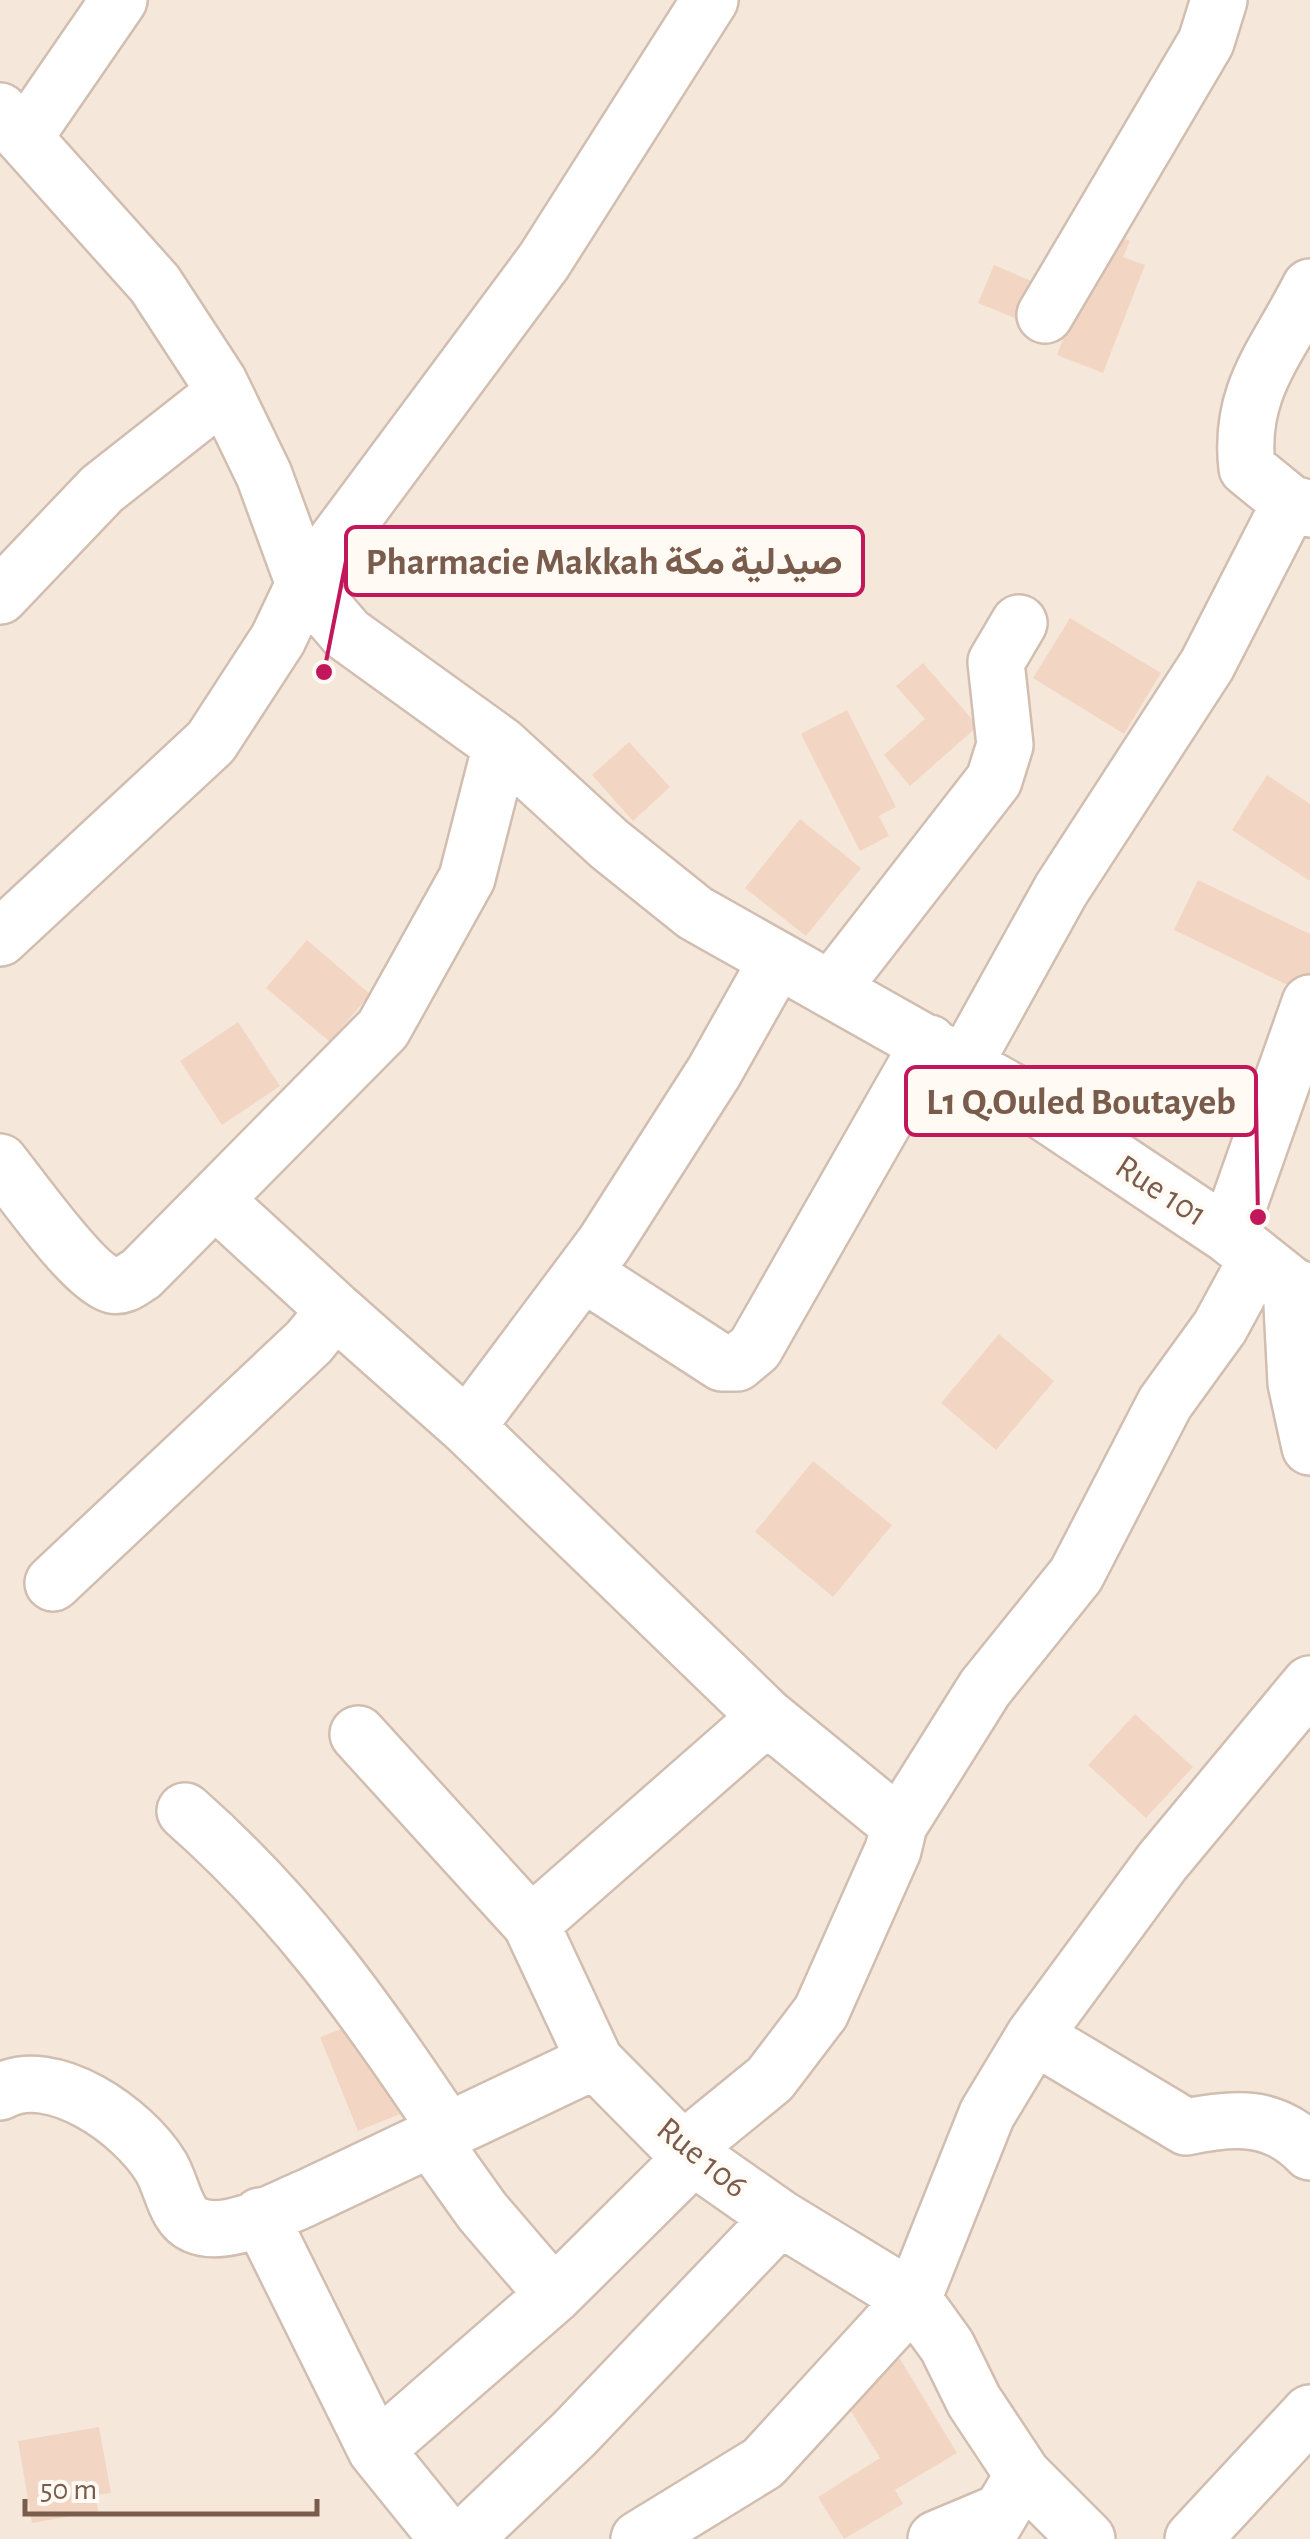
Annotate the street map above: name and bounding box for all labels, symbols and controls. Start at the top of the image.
callout: Pharmacie Makkah صيدلية مكة [346,527,863,595]
text: Pharmacie Makkah صيدلية مكة [365,544,843,583]
callout: L1 Q.Ouled Boutayeb [906,1067,1256,1135]
text: L1 Q.Ouled Boutayeb [926,1084,1236,1122]
street label: Rue 101 [1109,1149,1213,1233]
street label: Rue 106 [650,2111,754,2205]
scale bar [25,2454,318,2516]
text: 50 m [40,2475,97,2505]

